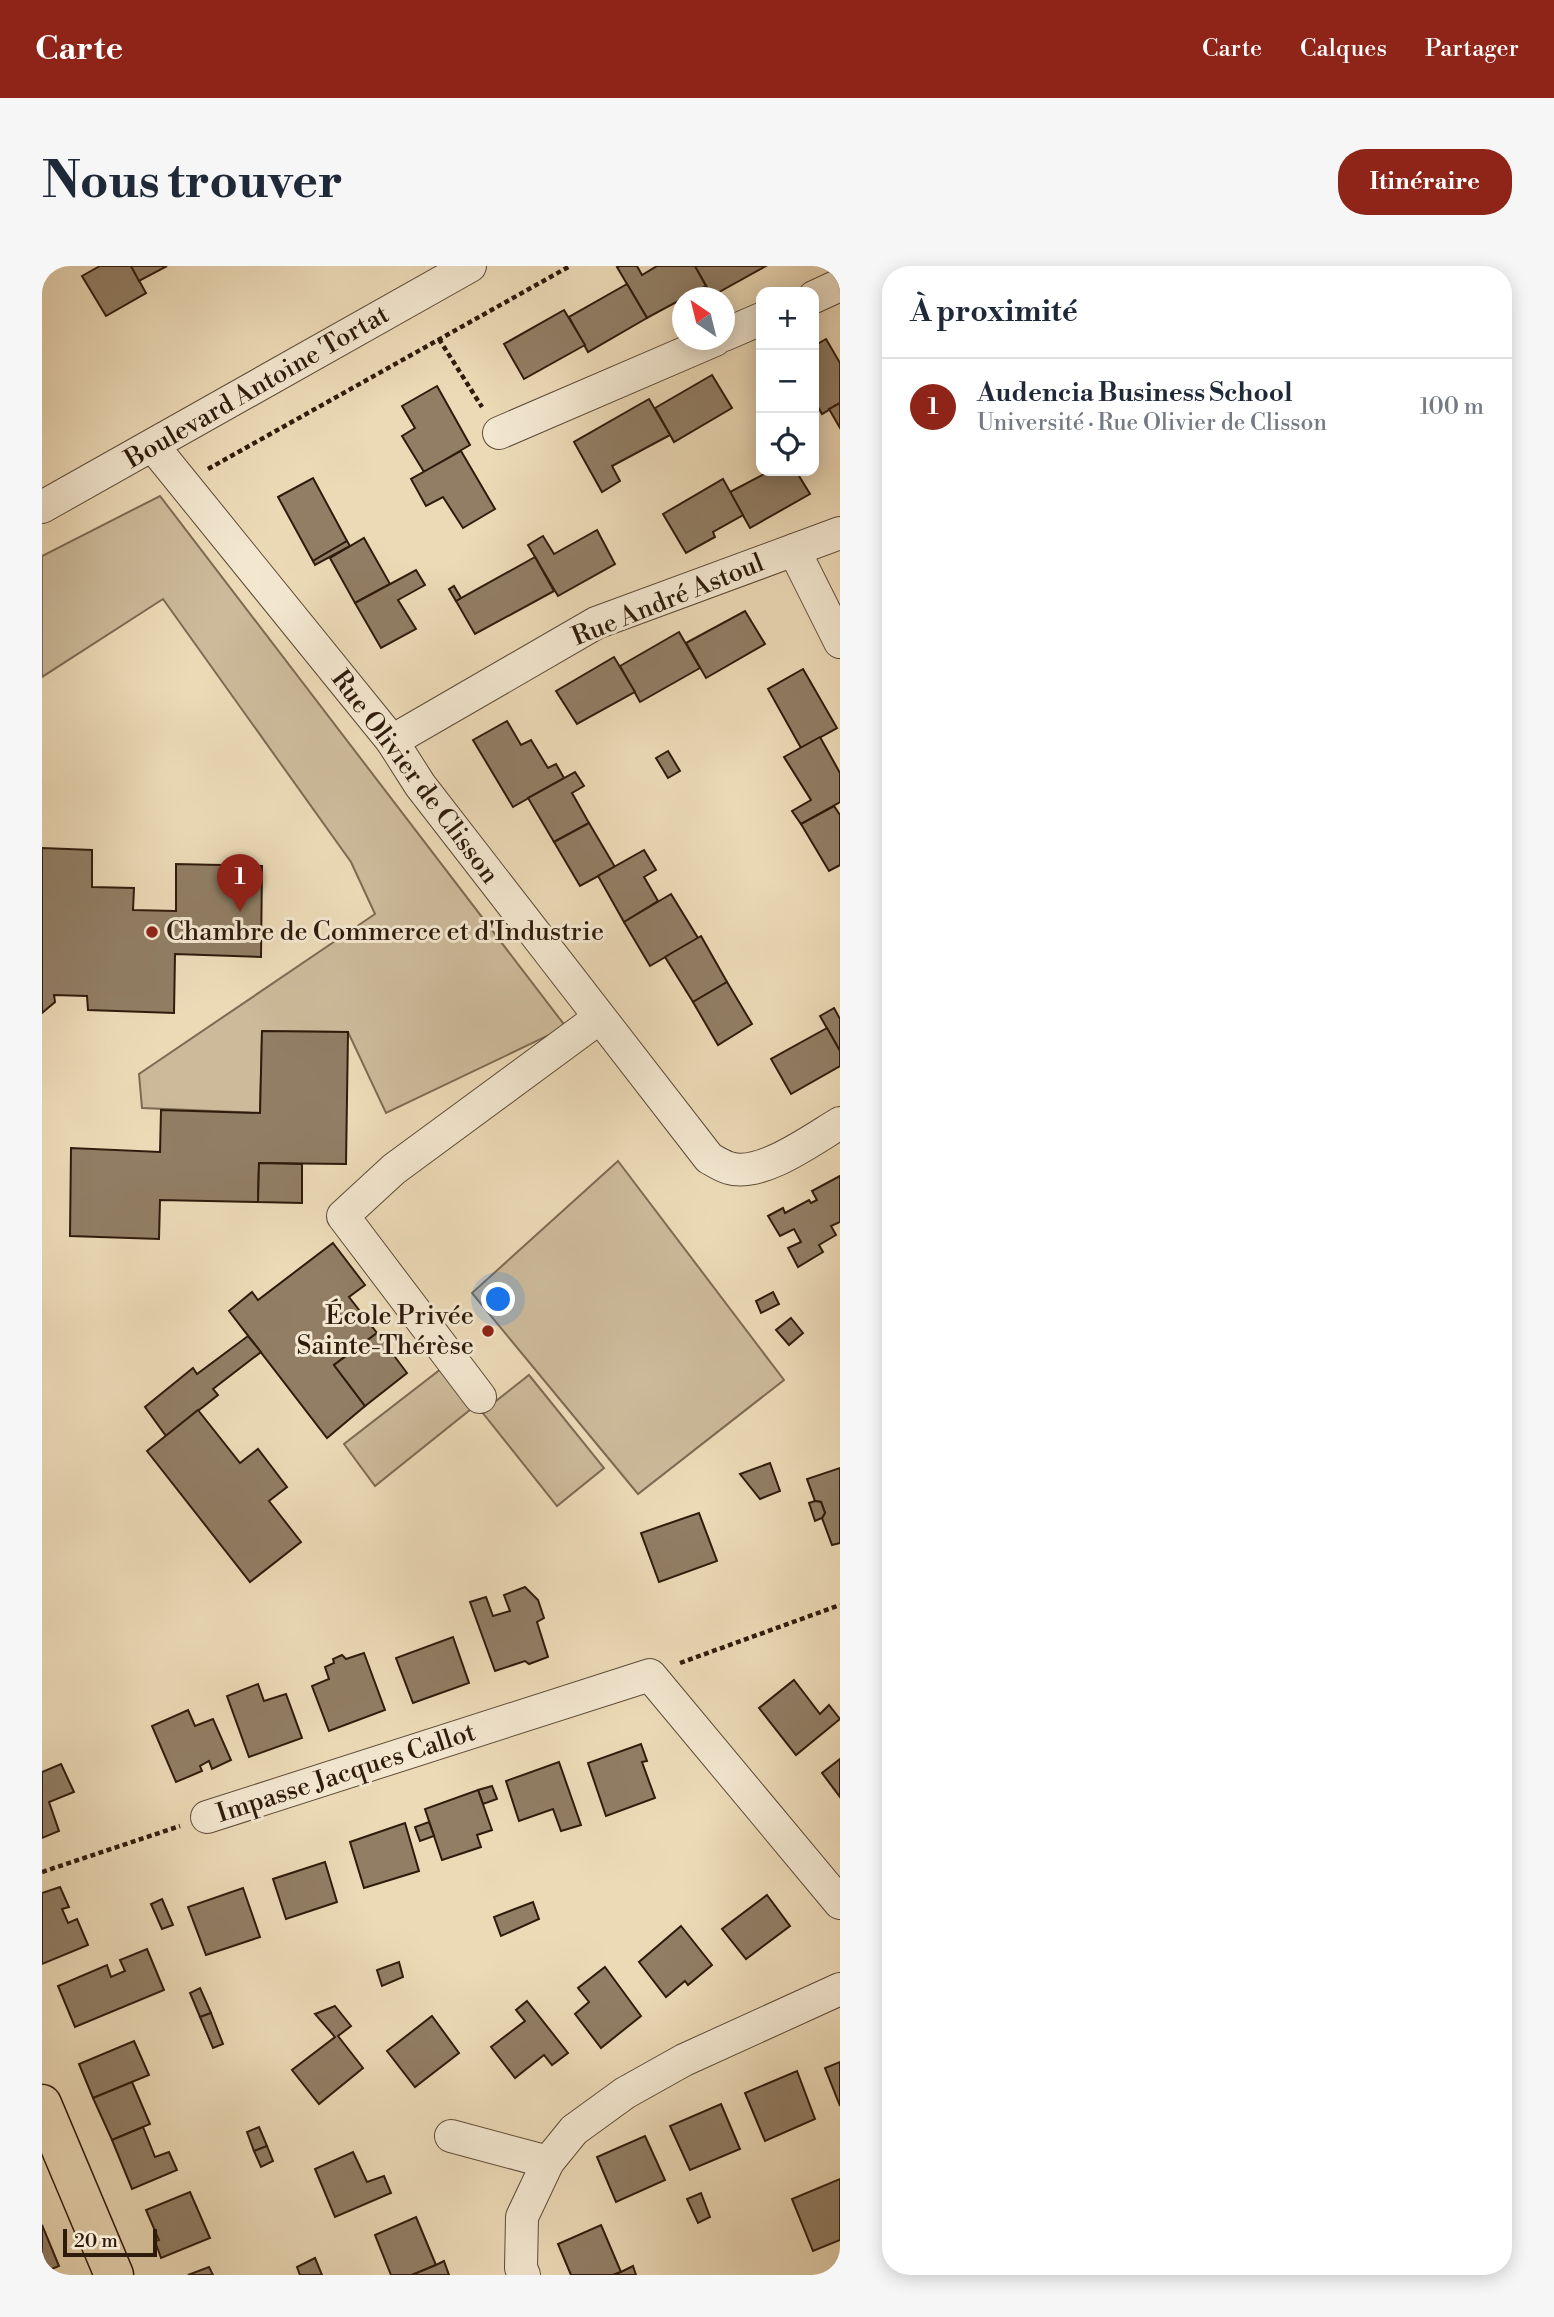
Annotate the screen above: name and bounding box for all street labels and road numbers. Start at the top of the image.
street label: Boulevard Antoine Tortat [118,298,395,476]
street label: Rue André Astoul [567,547,769,653]
street label: Rue Olivier de Clisson [324,664,506,890]
street label: Impasse Jacques Callot [213,1716,479,1830]

